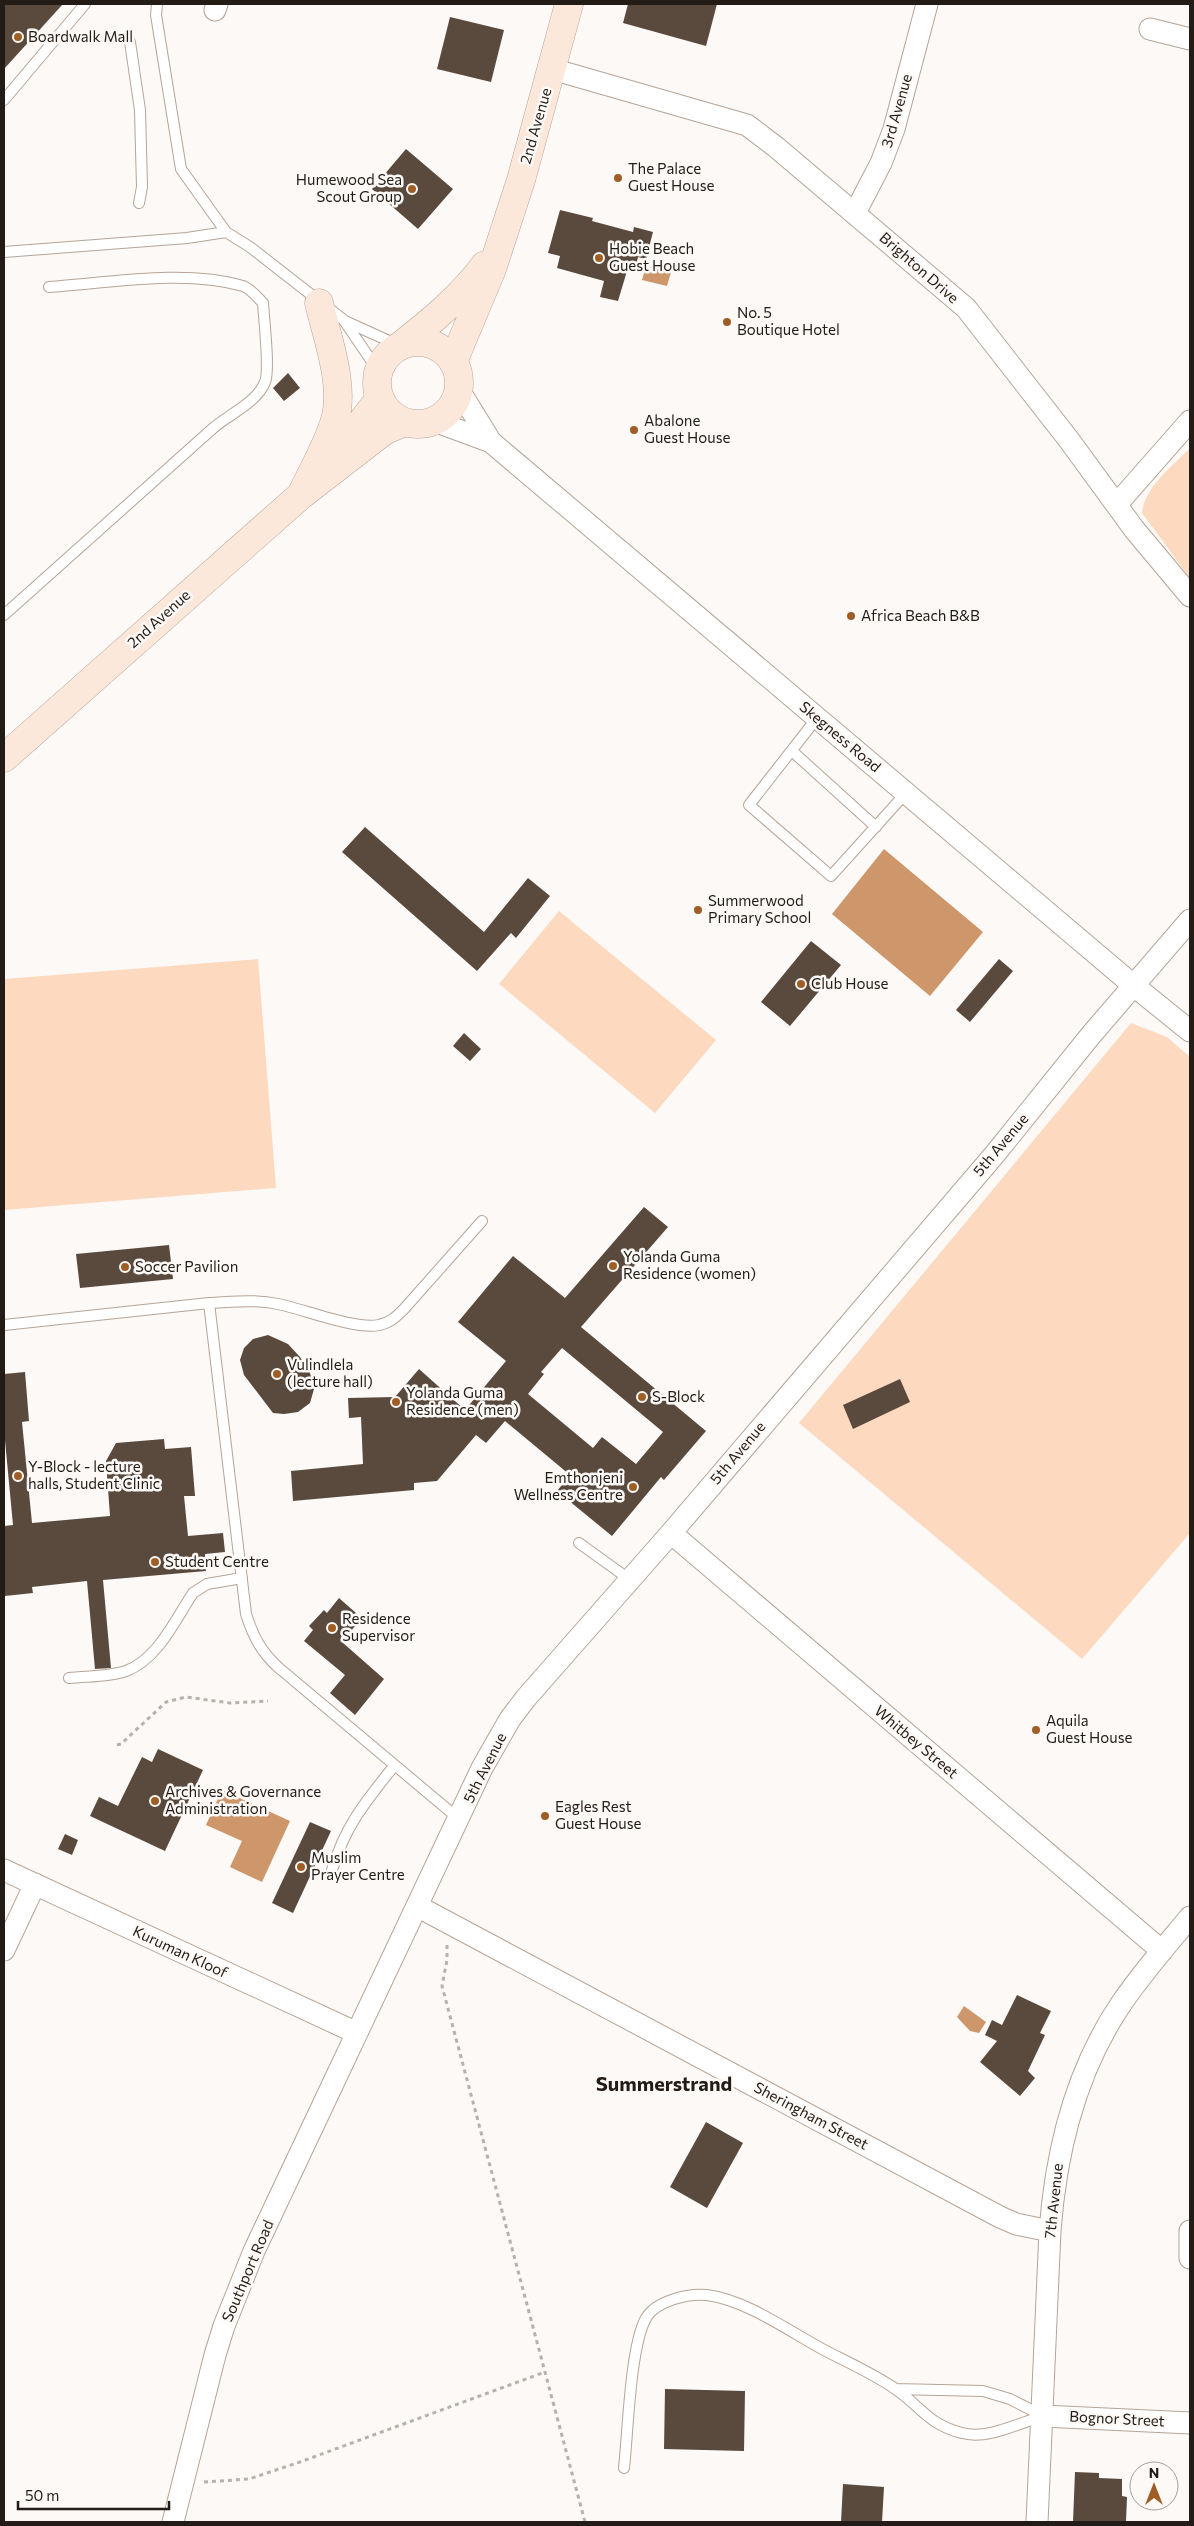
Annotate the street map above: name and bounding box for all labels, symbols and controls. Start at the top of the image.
place label: Boardwalk Mall [28,27,133,45]
marker: Boardwalk Mall [12,31,24,43]
street label: 3rd Avenue [877,72,915,150]
street label: 2nd Avenue [516,85,555,166]
place label: The Palace Guest House [628,159,714,194]
place label: Humewood Sea Scout Group [296,170,402,205]
marker: The Palace Guest House [612,172,624,184]
marker: Humewood Sea Scout Group [406,183,418,195]
street label: Brighton Drive [876,228,963,307]
place label: Hobie Beach Guest House [609,239,695,274]
marker: Hobie Beach Guest House [593,252,605,264]
place label: No. 5 Boutique Hotel [737,303,840,338]
marker: No. 5 Boutique Hotel [721,316,733,328]
place label: Abalone Guest House [644,411,730,446]
marker: Abalone Guest House [628,424,640,436]
street label: 2nd Avenue [123,585,194,651]
place label: Africa Beach B&B [861,606,980,624]
marker: Africa Beach B&B [845,610,857,622]
street label: Skegness Road [796,697,885,775]
place label: Summerwood Primary School [708,891,811,926]
marker: Summerwood Primary School [692,904,704,916]
place label: Club House [811,974,889,992]
marker: Club House [795,978,807,990]
street label: 5th Avenue [969,1109,1032,1179]
place label: Yolanda Guma Residence (women) [623,1247,756,1282]
place label: Soccer Pavilion [135,1257,238,1275]
marker: Yolanda Guma Residence (women) [607,1260,619,1272]
marker: Soccer Pavilion [119,1261,131,1273]
place label: Vulindlela (lecture hall) [287,1355,373,1390]
marker: Vulindlela (lecture hall) [271,1368,283,1380]
place label: Yolanda Guma Residence (men) [406,1383,519,1418]
place label: S-Block [652,1387,705,1405]
marker: S-Block [636,1391,648,1403]
marker: Yolanda Guma Residence (men) [390,1396,402,1408]
street label: 5th Avenue [706,1417,769,1487]
place label: Y-Block - lecture halls, Student Clinic [28,1457,160,1492]
place label: Emthonjeni Wellness Centre [514,1468,623,1503]
marker: Y-Block - lecture halls, Student Clinic [12,1470,24,1482]
marker: Emthonjeni Wellness Centre [627,1481,639,1493]
place label: Student Centre [165,1552,269,1570]
marker: Student Centre [149,1556,161,1568]
place label: Residence Supervisor [342,1609,415,1644]
marker: Residence Supervisor [326,1622,338,1634]
street label: Whitbey Street [871,1701,962,1781]
place label: Aquila Guest House [1046,1711,1132,1746]
marker: Aquila Guest House [1030,1724,1042,1736]
street label: 5th Avenue [459,1729,509,1806]
place label: Archives & Governance Administration [165,1782,321,1817]
marker: Archives & Governance Administration [149,1795,161,1807]
place label: Eagles Rest Guest House [555,1797,641,1832]
marker: Eagles Rest Guest House [539,1810,551,1822]
place label: Muslim Prayer Centre [311,1848,405,1883]
marker: Muslim Prayer Centre [295,1861,307,1873]
street label: Kuruman Kloof [130,1921,231,1981]
district label: Summerstrand [596,2071,732,2095]
street label: Sheringham Street [751,2077,872,2153]
street label: 7th Avenue [1040,2162,1066,2239]
street label: Southport Road [218,2217,277,2324]
street label: Bognor Street [1069,2407,1165,2429]
north arrow [1129,2461,1179,2511]
text: N [1149,2464,1159,2481]
scale bar [18,2478,169,2510]
text: 50 m [25,2486,59,2504]

